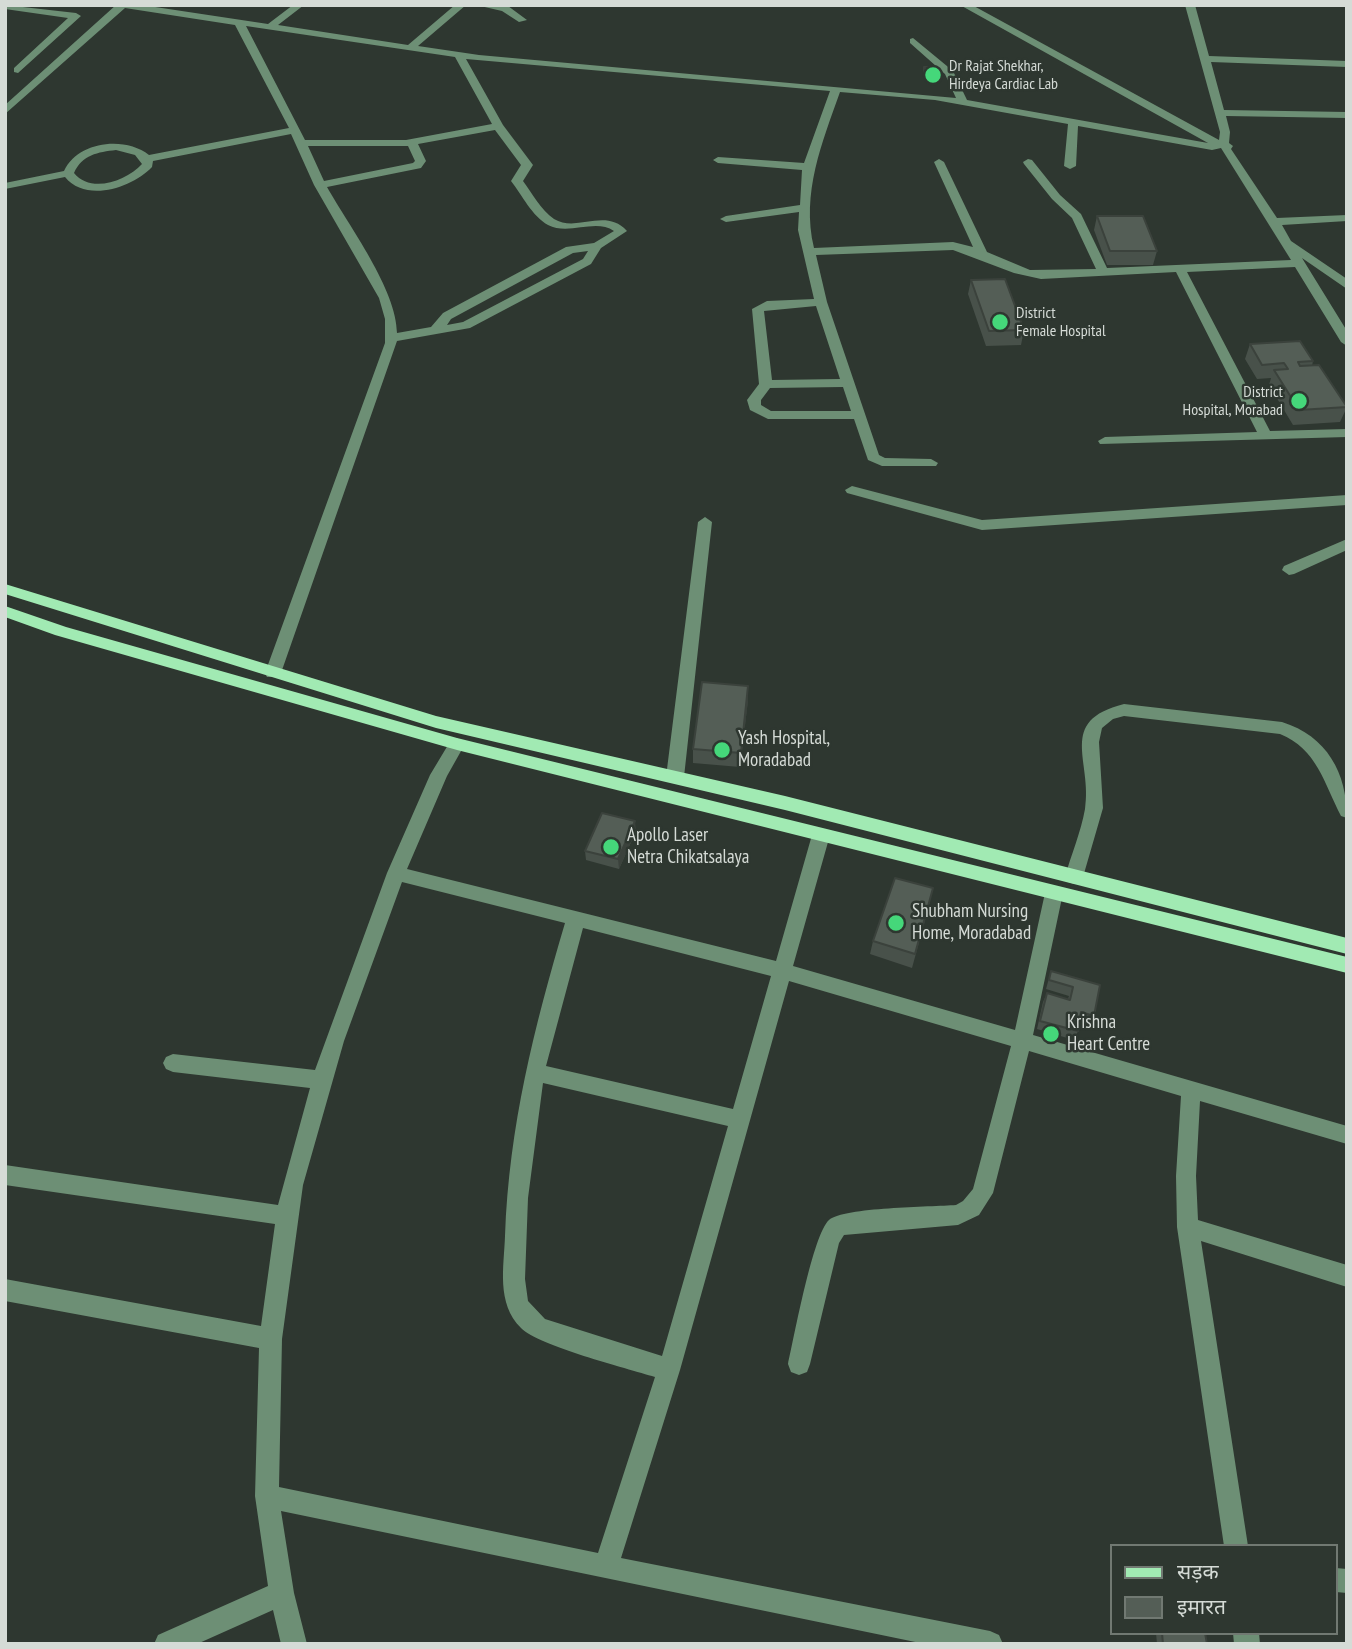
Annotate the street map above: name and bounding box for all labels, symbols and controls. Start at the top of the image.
place label: Dr Rajat Shekhar, Hirdeya Cardiac Lab [949,56,1058,94]
marker: Dr Rajat Shekhar, Hirdeya Cardiac Lab [923,65,943,85]
place label: District Female Hospital [1016,303,1106,341]
marker: District Female Hospital [990,312,1010,332]
place label: District Hospital, Morabad [1183,382,1283,420]
marker: District Hospital, Morabad [1289,391,1309,411]
place label: Yash Hospital, Moradabad [738,728,830,772]
marker: Yash Hospital, Moradabad [712,740,732,760]
place label: Apollo Laser Netra Chikatsalaya [627,825,749,869]
marker: Apollo Laser Netra Chikatsalaya [601,837,621,857]
place label: Shubham Nursing Home, Moradabad [912,901,1031,945]
marker: Shubham Nursing Home, Moradabad [886,913,906,933]
place label: Krishna Heart Centre [1067,1012,1150,1056]
marker: Krishna Heart Centre [1041,1024,1061,1044]
legend [1110,1544,1338,1635]
text: सड़क [1177,1558,1219,1585]
text: इमारत [1177,1593,1226,1620]

